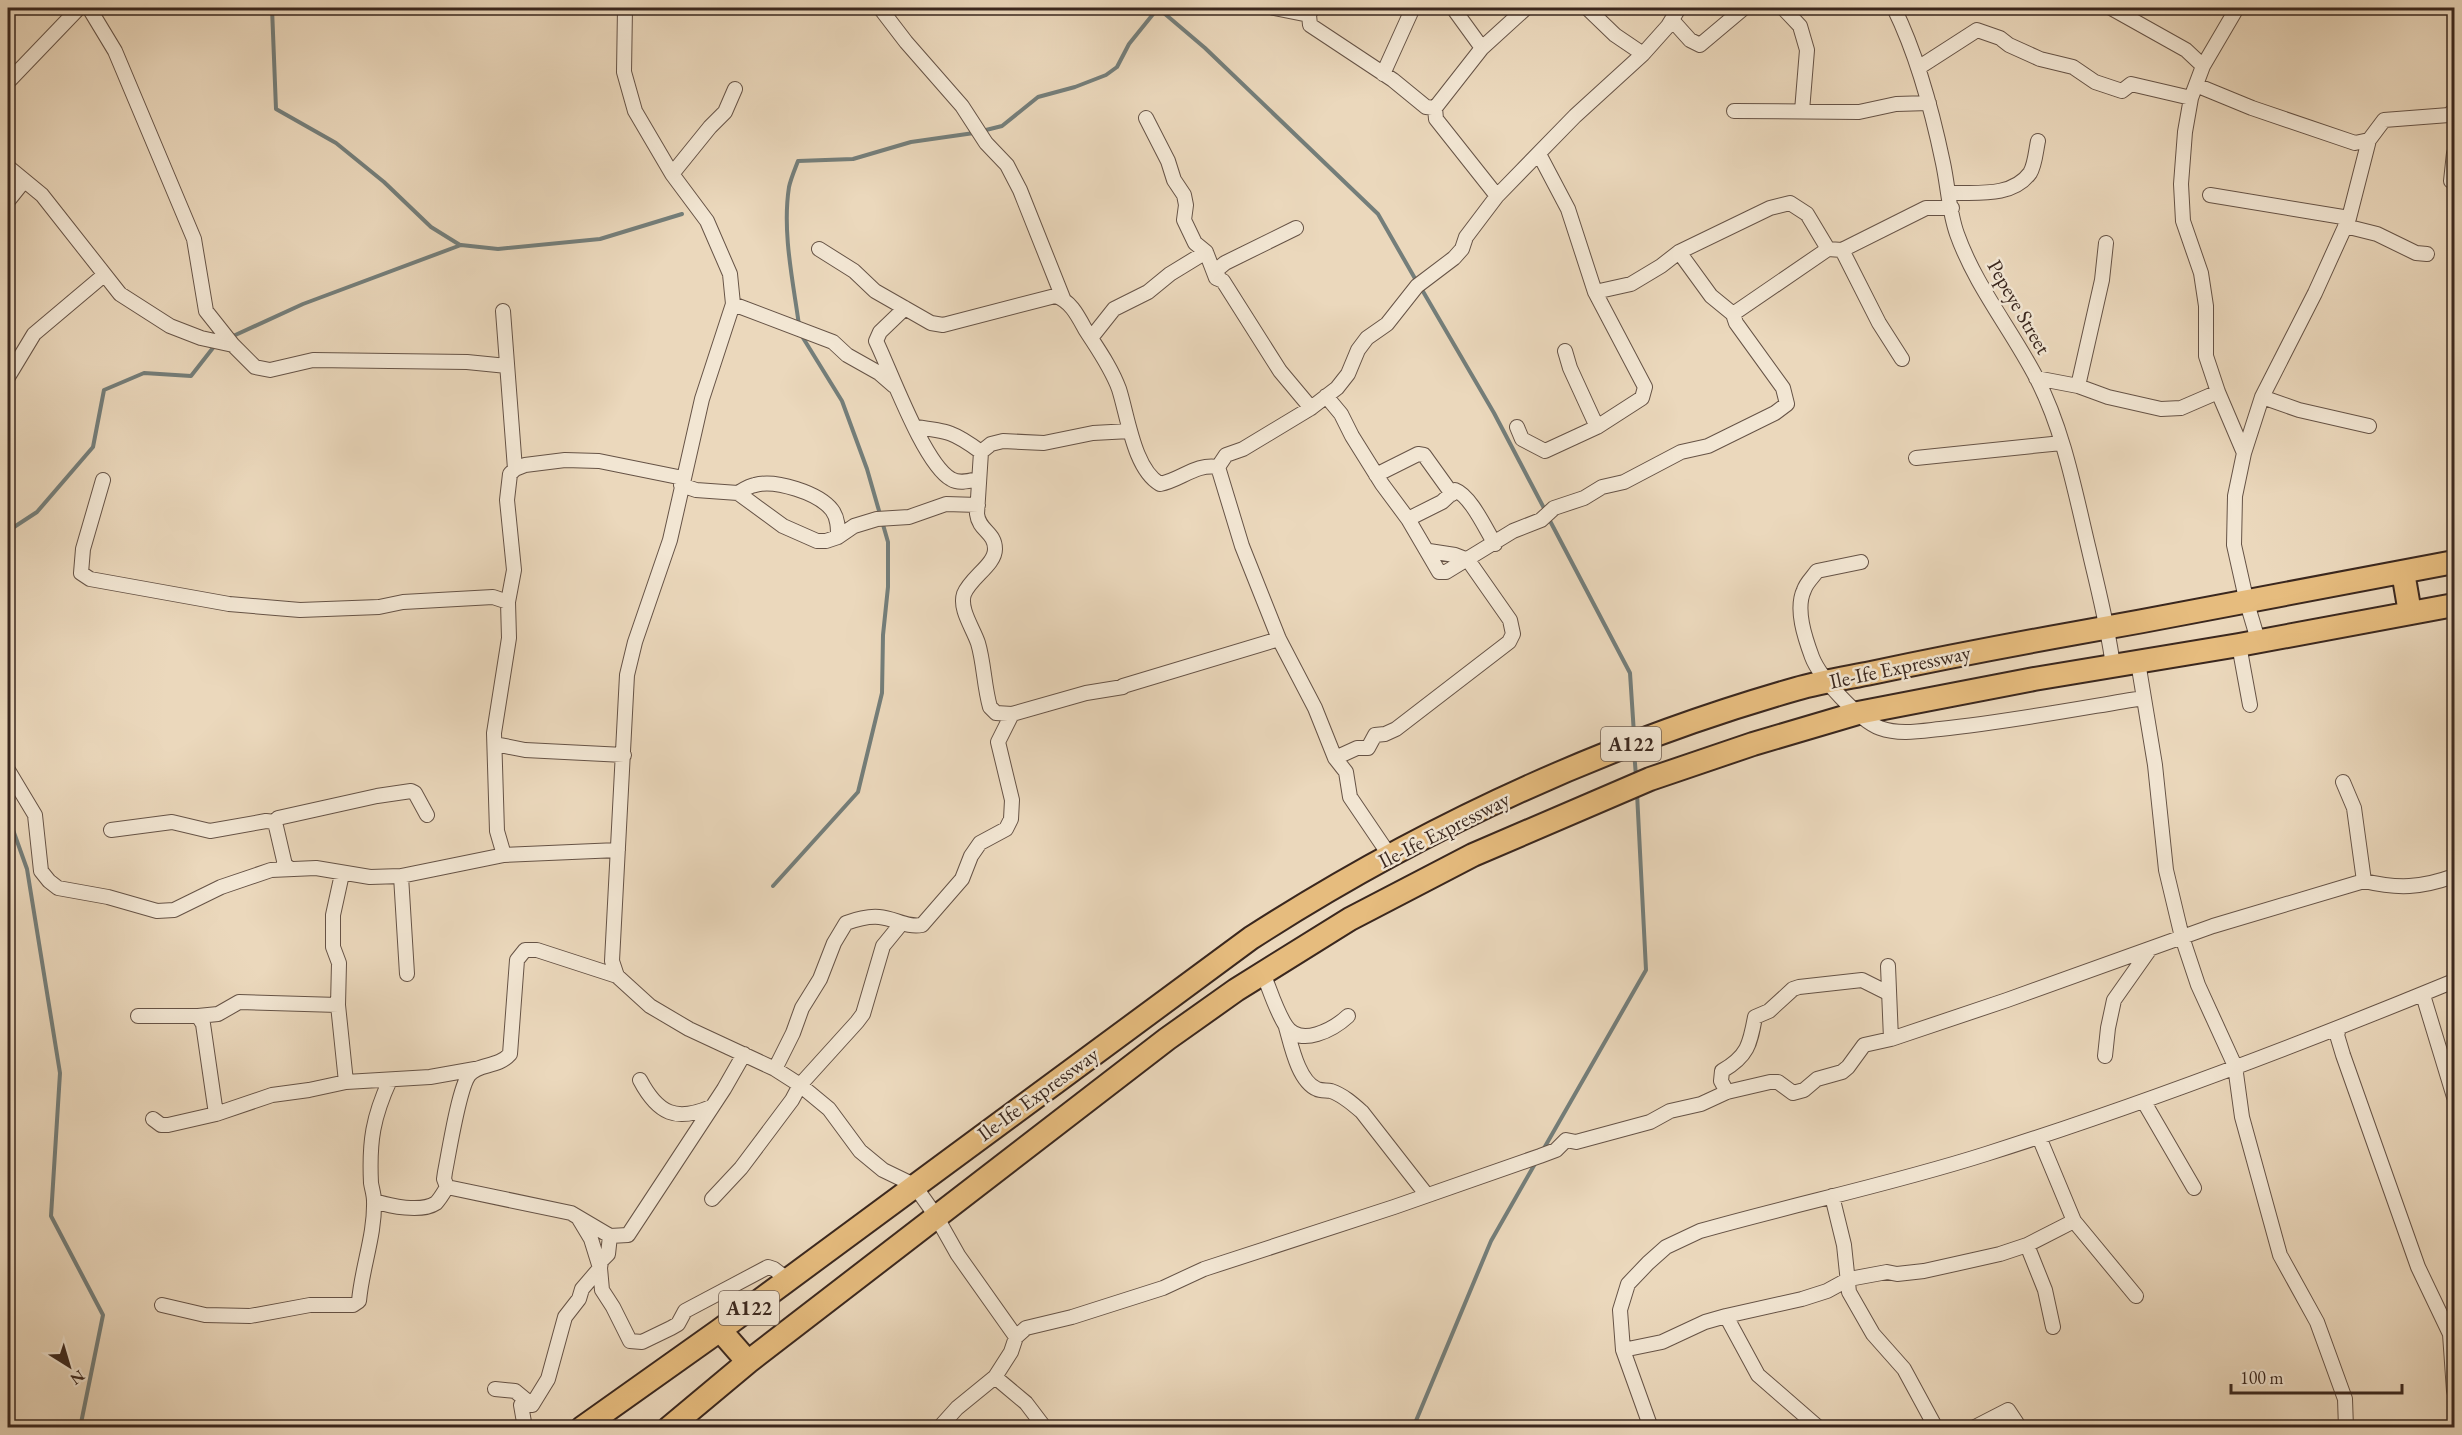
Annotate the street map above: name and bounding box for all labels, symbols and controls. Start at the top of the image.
street label: Pepeye Street [1981,255,2058,359]
street label: Ile-Ife Expressway [1827,638,1974,695]
road number: A122 [1601,727,1661,761]
street label: Ile-Ife Expressway [1374,785,1515,874]
street label: Ile-Ife Expressway [972,1040,1104,1147]
road number: A122 [719,1291,779,1325]
north arrow [39,1336,99,1396]
scale bar [2231,1357,2402,1395]
text: N [66,1365,89,1390]
text: 100 m [2240,1366,2284,1389]

